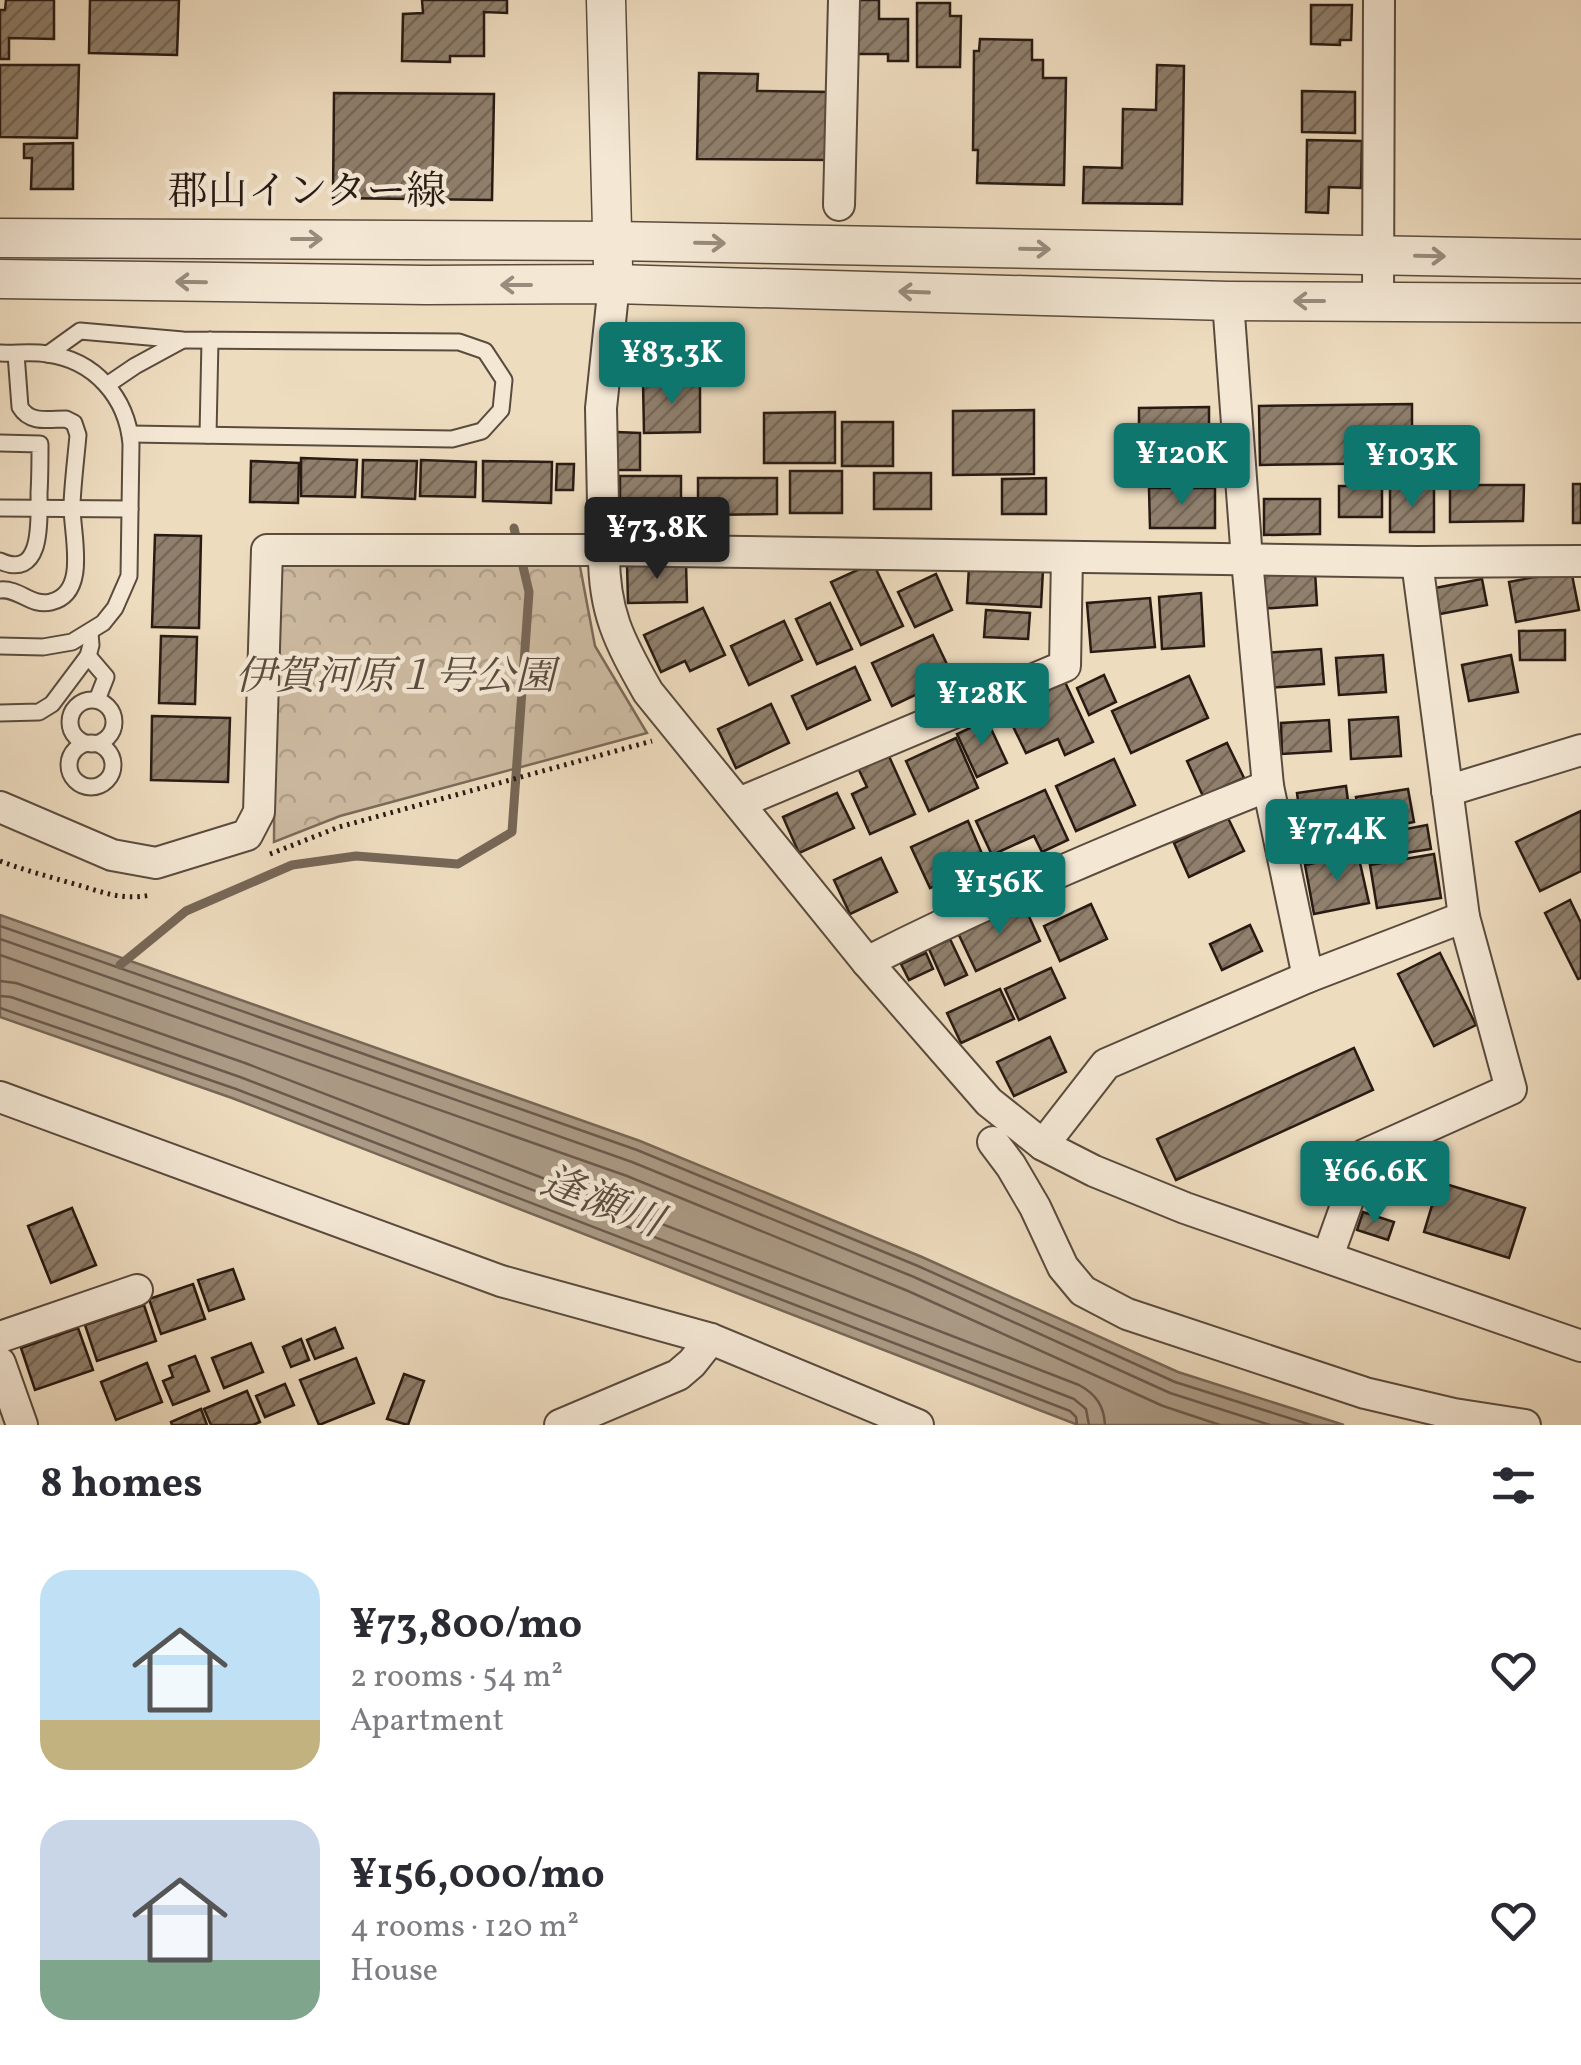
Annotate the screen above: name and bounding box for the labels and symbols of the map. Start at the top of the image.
street label: 郡山インター線 [168,166,446,222]
one-way arrow [290,230,323,248]
one-way arrow [694,233,726,252]
one-way arrow [1018,240,1051,258]
one-way arrow [1414,247,1446,266]
one-way arrow [176,273,208,292]
one-way arrow [501,275,533,294]
one-way arrow [898,283,930,302]
one-way arrow [1293,292,1326,310]
pin: ¥83.3K [591,322,753,407]
pin: ¥120K [1112,423,1252,508]
pin: ¥103K [1342,425,1482,510]
pin: ¥73.8K [576,497,738,582]
park label: 伊賀河原１号公園 [235,651,561,707]
pin: ¥128K [912,663,1052,748]
pin: ¥77.4K [1256,799,1418,884]
pin: ¥156K [929,852,1069,937]
pin: ¥66.6K [1294,1141,1456,1226]
water label: 逢瀬川 [532,1154,674,1256]

